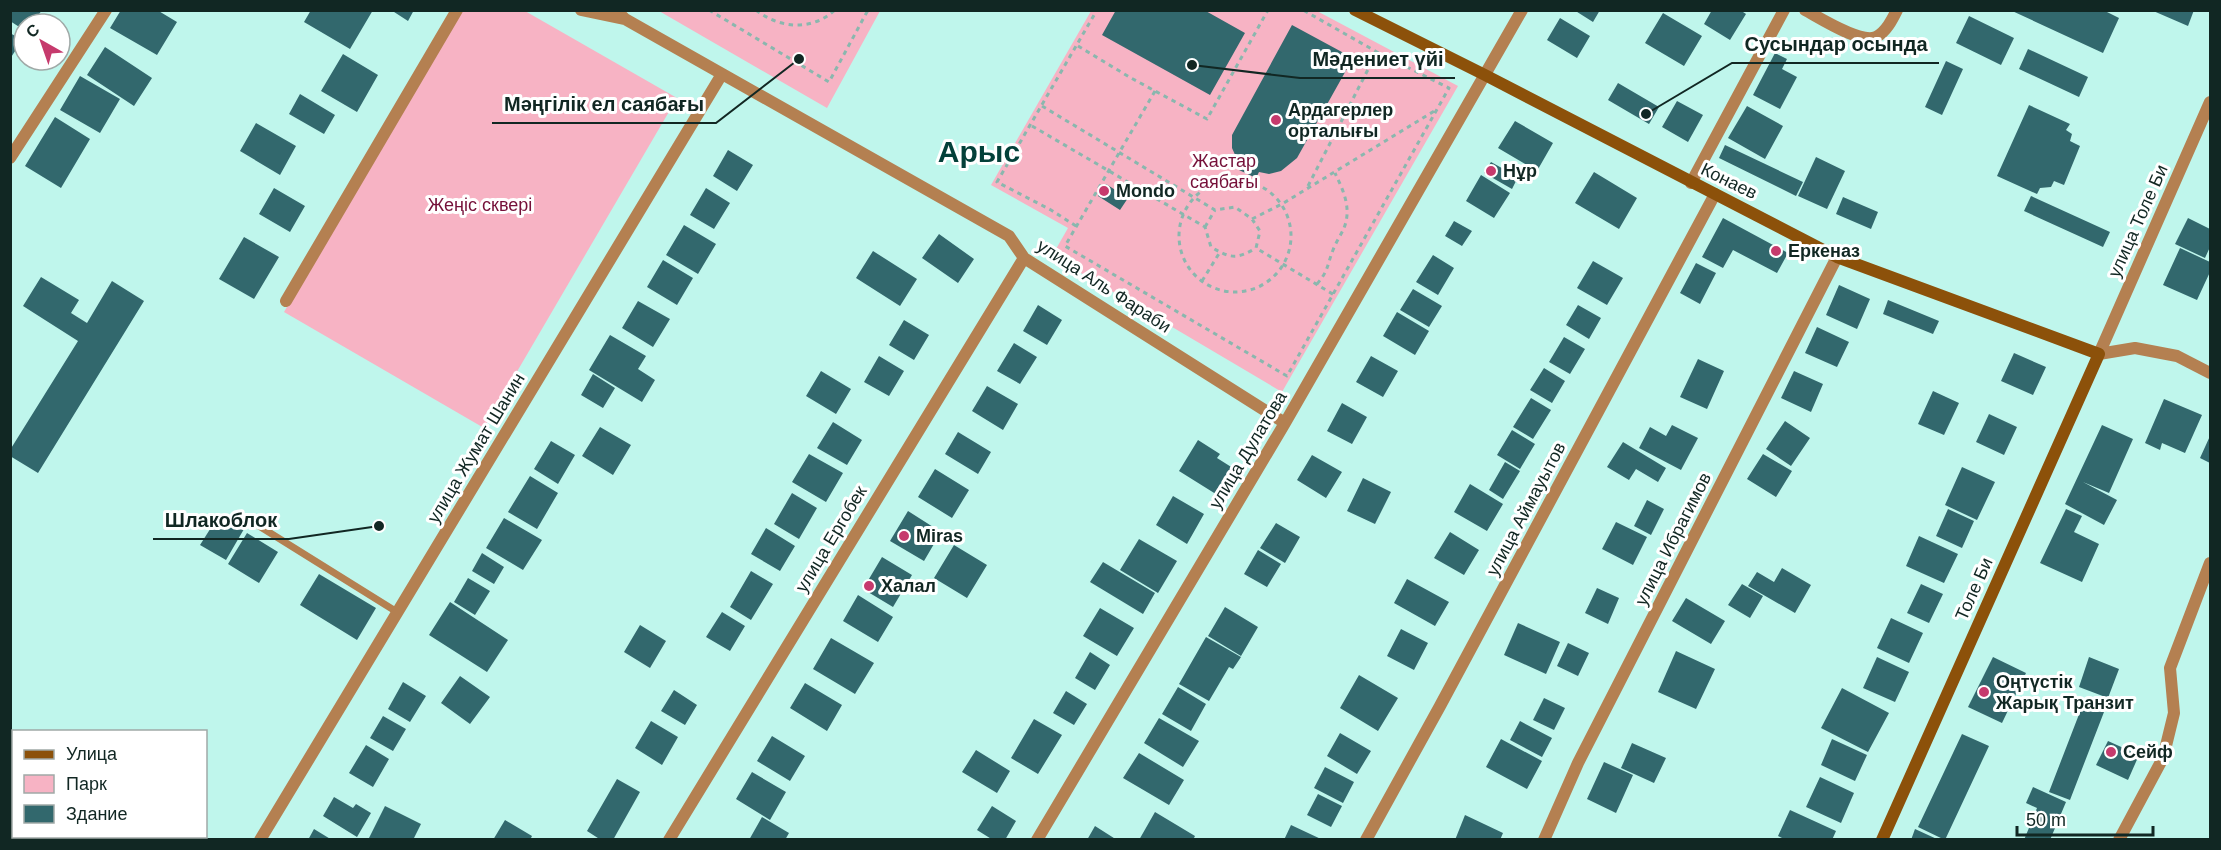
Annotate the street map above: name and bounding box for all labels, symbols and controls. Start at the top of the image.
north arrow [12,12,72,72]
text: С [23,20,43,41]
callout: Сусындар осында [1732,25,1939,63]
text: Сусындар осында [1745,33,1928,55]
callout: Mәдениет үйі [1300,40,1455,78]
text: Mәдениет үйі [1312,48,1444,70]
callout: Мәңгілік ел саябағы [492,85,716,123]
text: Мәңгілік ел саябағы [504,93,704,115]
place label: Ардагерлер орталығы [1288,100,1393,141]
marker: Ардагерлер орталығы [1269,113,1283,127]
district label: Арыс [938,135,1020,168]
park label: Жастар саябағы [1190,151,1258,192]
street label: Конаев [1698,159,1760,203]
place label: Нұр [1503,161,1537,181]
street label: улица Толе Би [2104,162,2172,280]
marker: Нұр [1484,164,1498,178]
place label: Mondo [1116,181,1175,201]
marker: Mondo [1097,184,1111,198]
park label: Жеңіс сквері [428,195,532,215]
street label: улица Аль Фараби [1033,235,1175,337]
place label: Еркеназ [1788,241,1860,261]
marker: Еркеназ [1769,244,1783,258]
street label: улица Жумат Шанин [423,369,529,527]
street label: улица Дулатова [1205,387,1291,512]
street label: улица Аймауытов [1482,439,1570,579]
street label: улица Ибрагимов [1631,469,1715,609]
street label: улица Ергобек [791,482,871,596]
callout: Шлакоблок [153,501,289,539]
text: Шлакоблок [165,509,278,531]
place label: Miras [916,526,963,546]
marker: Miras [897,529,911,543]
street label: Толе Би [1951,555,1997,623]
place label: Халал [881,576,936,596]
marker: Халал [862,579,876,593]
place label: Оңтүстік Жарық Транзит [1995,672,2134,713]
marker: Оңтүстік Жарық Транзит [1977,685,1991,699]
legend [12,730,207,838]
place label: Сейф [2123,742,2173,762]
text: Улица [66,744,118,764]
marker: Сейф [2104,745,2118,759]
text: Парк [66,774,107,794]
scale bar [2017,799,2154,837]
text: Здание [66,804,127,824]
text: 50 m [2026,810,2066,830]

